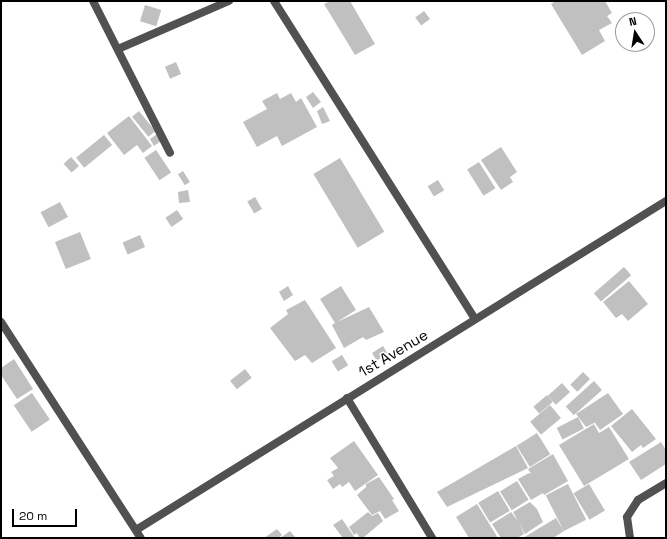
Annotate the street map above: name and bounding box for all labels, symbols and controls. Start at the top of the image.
north arrow [615,12,655,52]
text: N [628,14,638,29]
street label: 1st Avenue [355,325,431,381]
scale bar [14,501,79,527]
text: 20 m [19,508,47,524]

